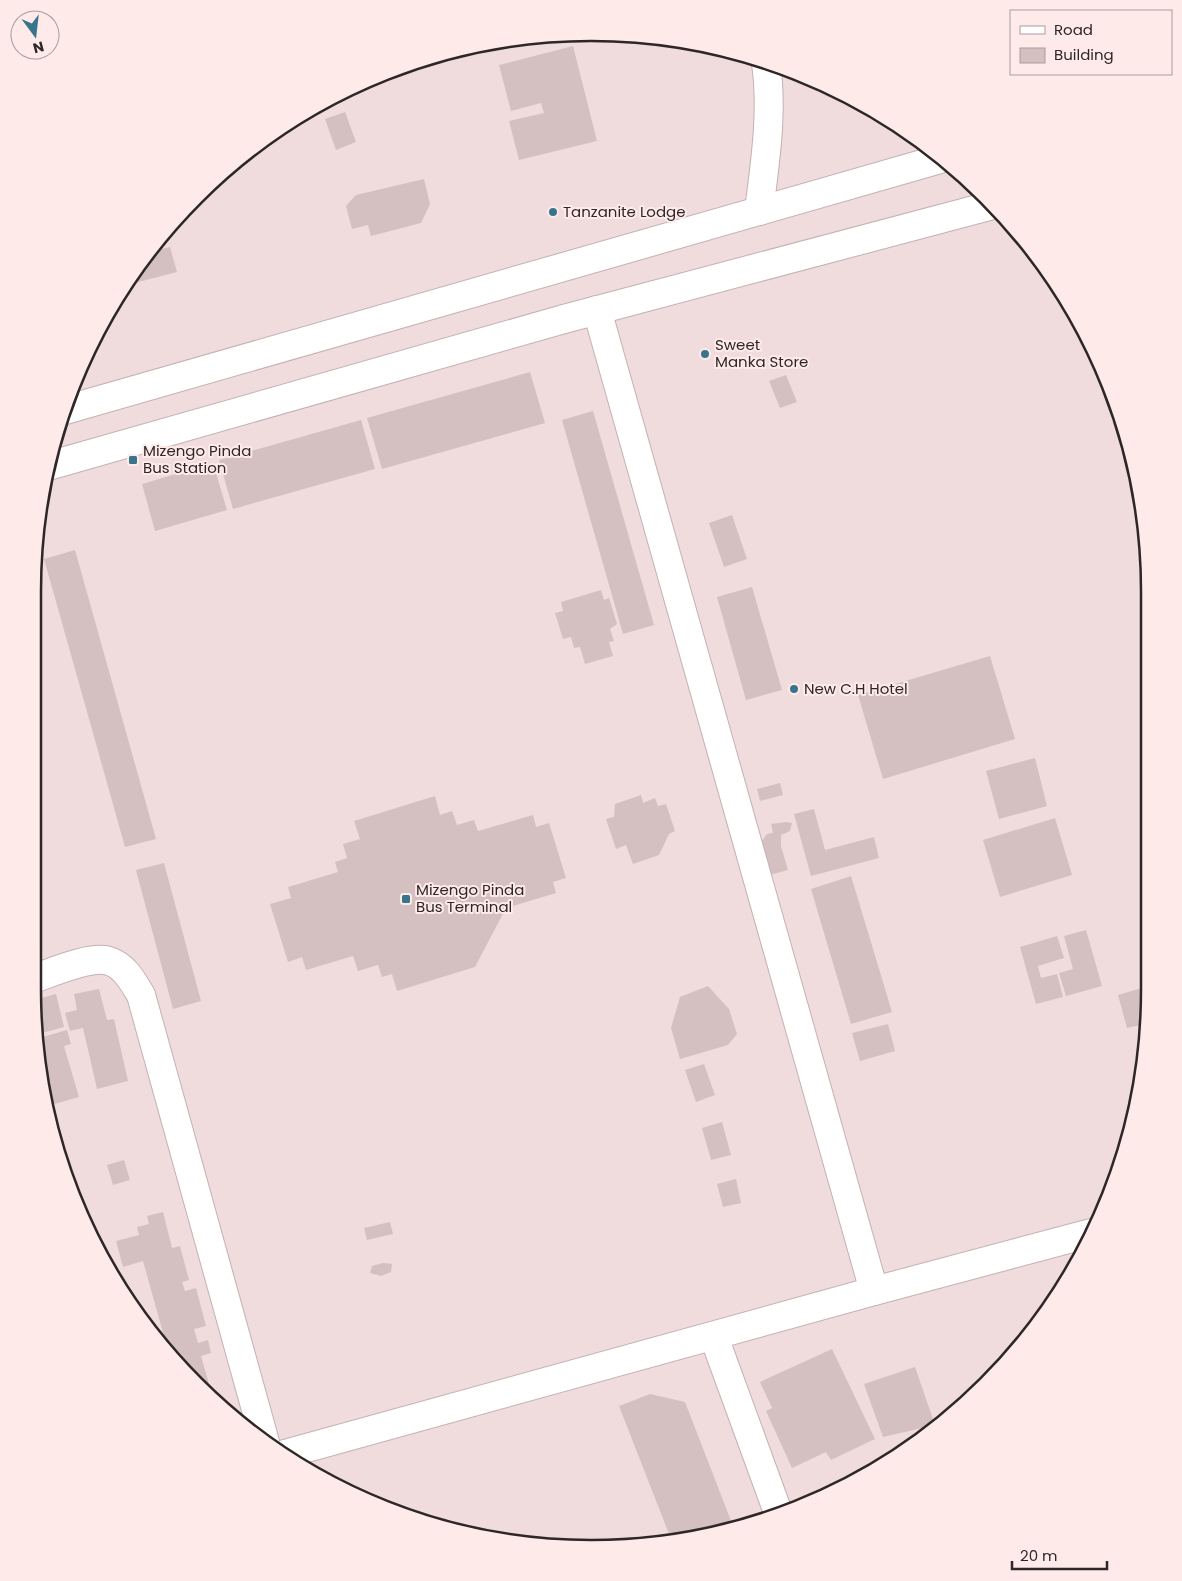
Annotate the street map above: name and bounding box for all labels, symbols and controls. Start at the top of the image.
north arrow [10,10,60,60]
legend [1010,10,1172,75]
text: Road [1054,19,1093,40]
text: N [31,37,46,59]
text: Building [1054,44,1114,65]
place label: Tanzanite Lodge [563,201,686,222]
marker: Tanzanite Lodge [547,206,559,218]
place label: Sweet Manka Store [715,334,808,372]
marker: Sweet Manka Store [699,348,711,360]
place label: Mizengo Pinda Bus Station [143,440,251,478]
marker: Mizengo Pinda Bus Station [127,454,139,466]
place label: New C.H Hotel [804,678,908,699]
marker: New C.H Hotel [788,683,800,695]
place label: Mizengo Pinda Bus Terminal [416,879,524,917]
marker: Mizengo Pinda Bus Terminal [400,893,412,905]
scale bar [1012,1538,1107,1570]
text: 20 m [1020,1545,1058,1566]

